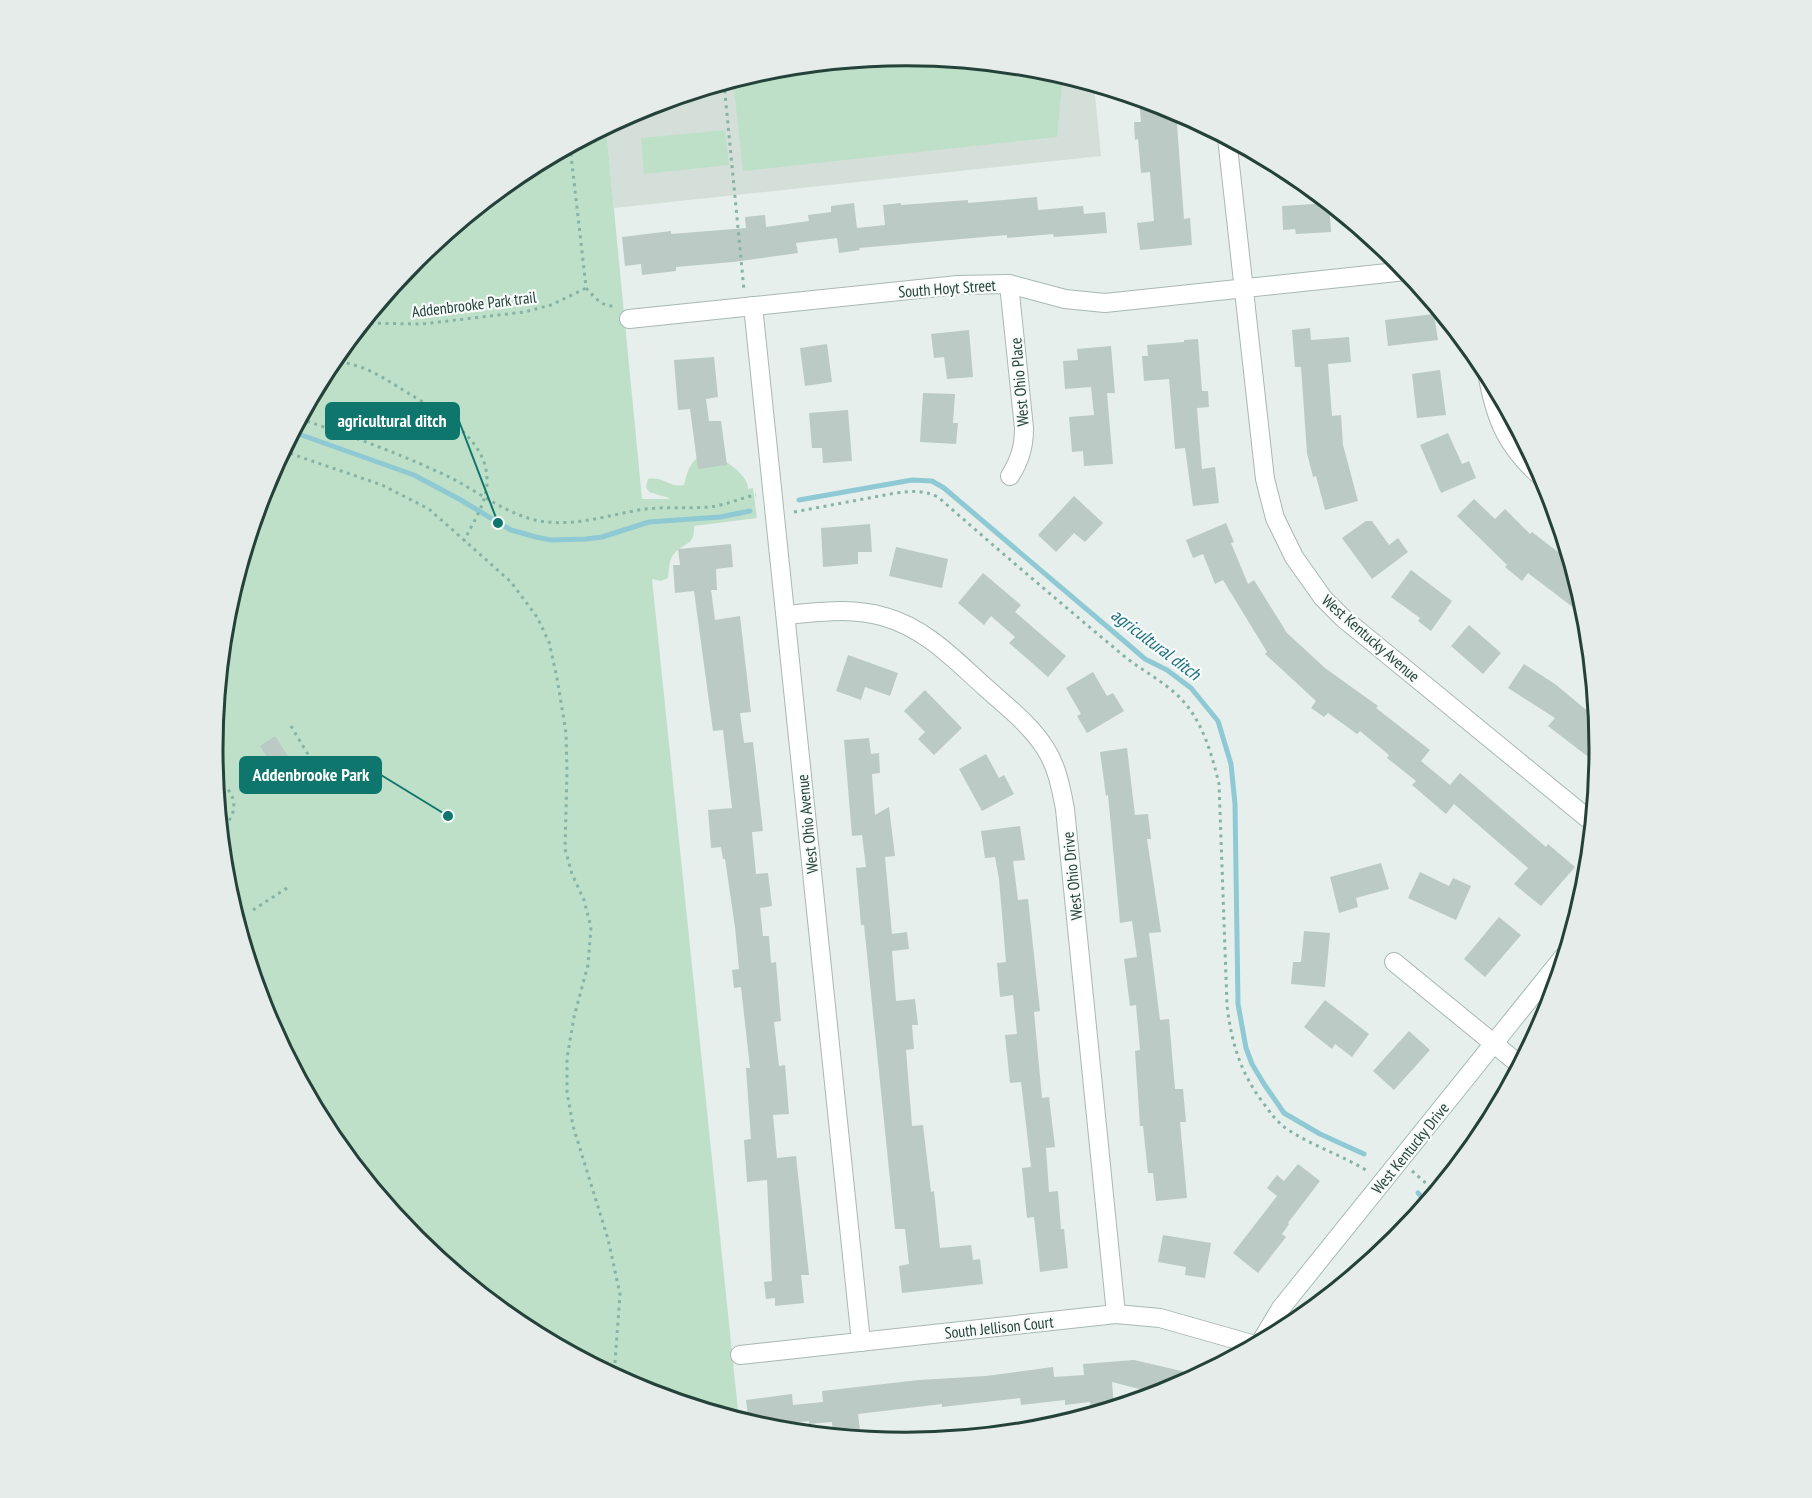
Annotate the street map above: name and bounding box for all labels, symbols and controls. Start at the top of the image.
street label: South Hoyt Street [898,275,997,301]
street label: Addenbrooke Park trail [411,286,538,322]
street label: West Ohio Place [1005,337,1033,427]
callout: agricultural ditch [326,403,459,439]
text: agricultural ditch [337,409,447,432]
street label: West Kentucky Avenue [1318,590,1424,686]
water label: agricultural ditch [1107,603,1206,686]
callout: Addenbrooke Park [240,757,381,793]
text: Addenbrooke Park [251,763,370,786]
street label: West Ohio Avenue [792,773,822,875]
street label: West Ohio Drive [1057,831,1087,921]
street label: West Kentucky Drive [1367,1098,1453,1198]
street label: South Jellison Court [943,1311,1055,1343]

